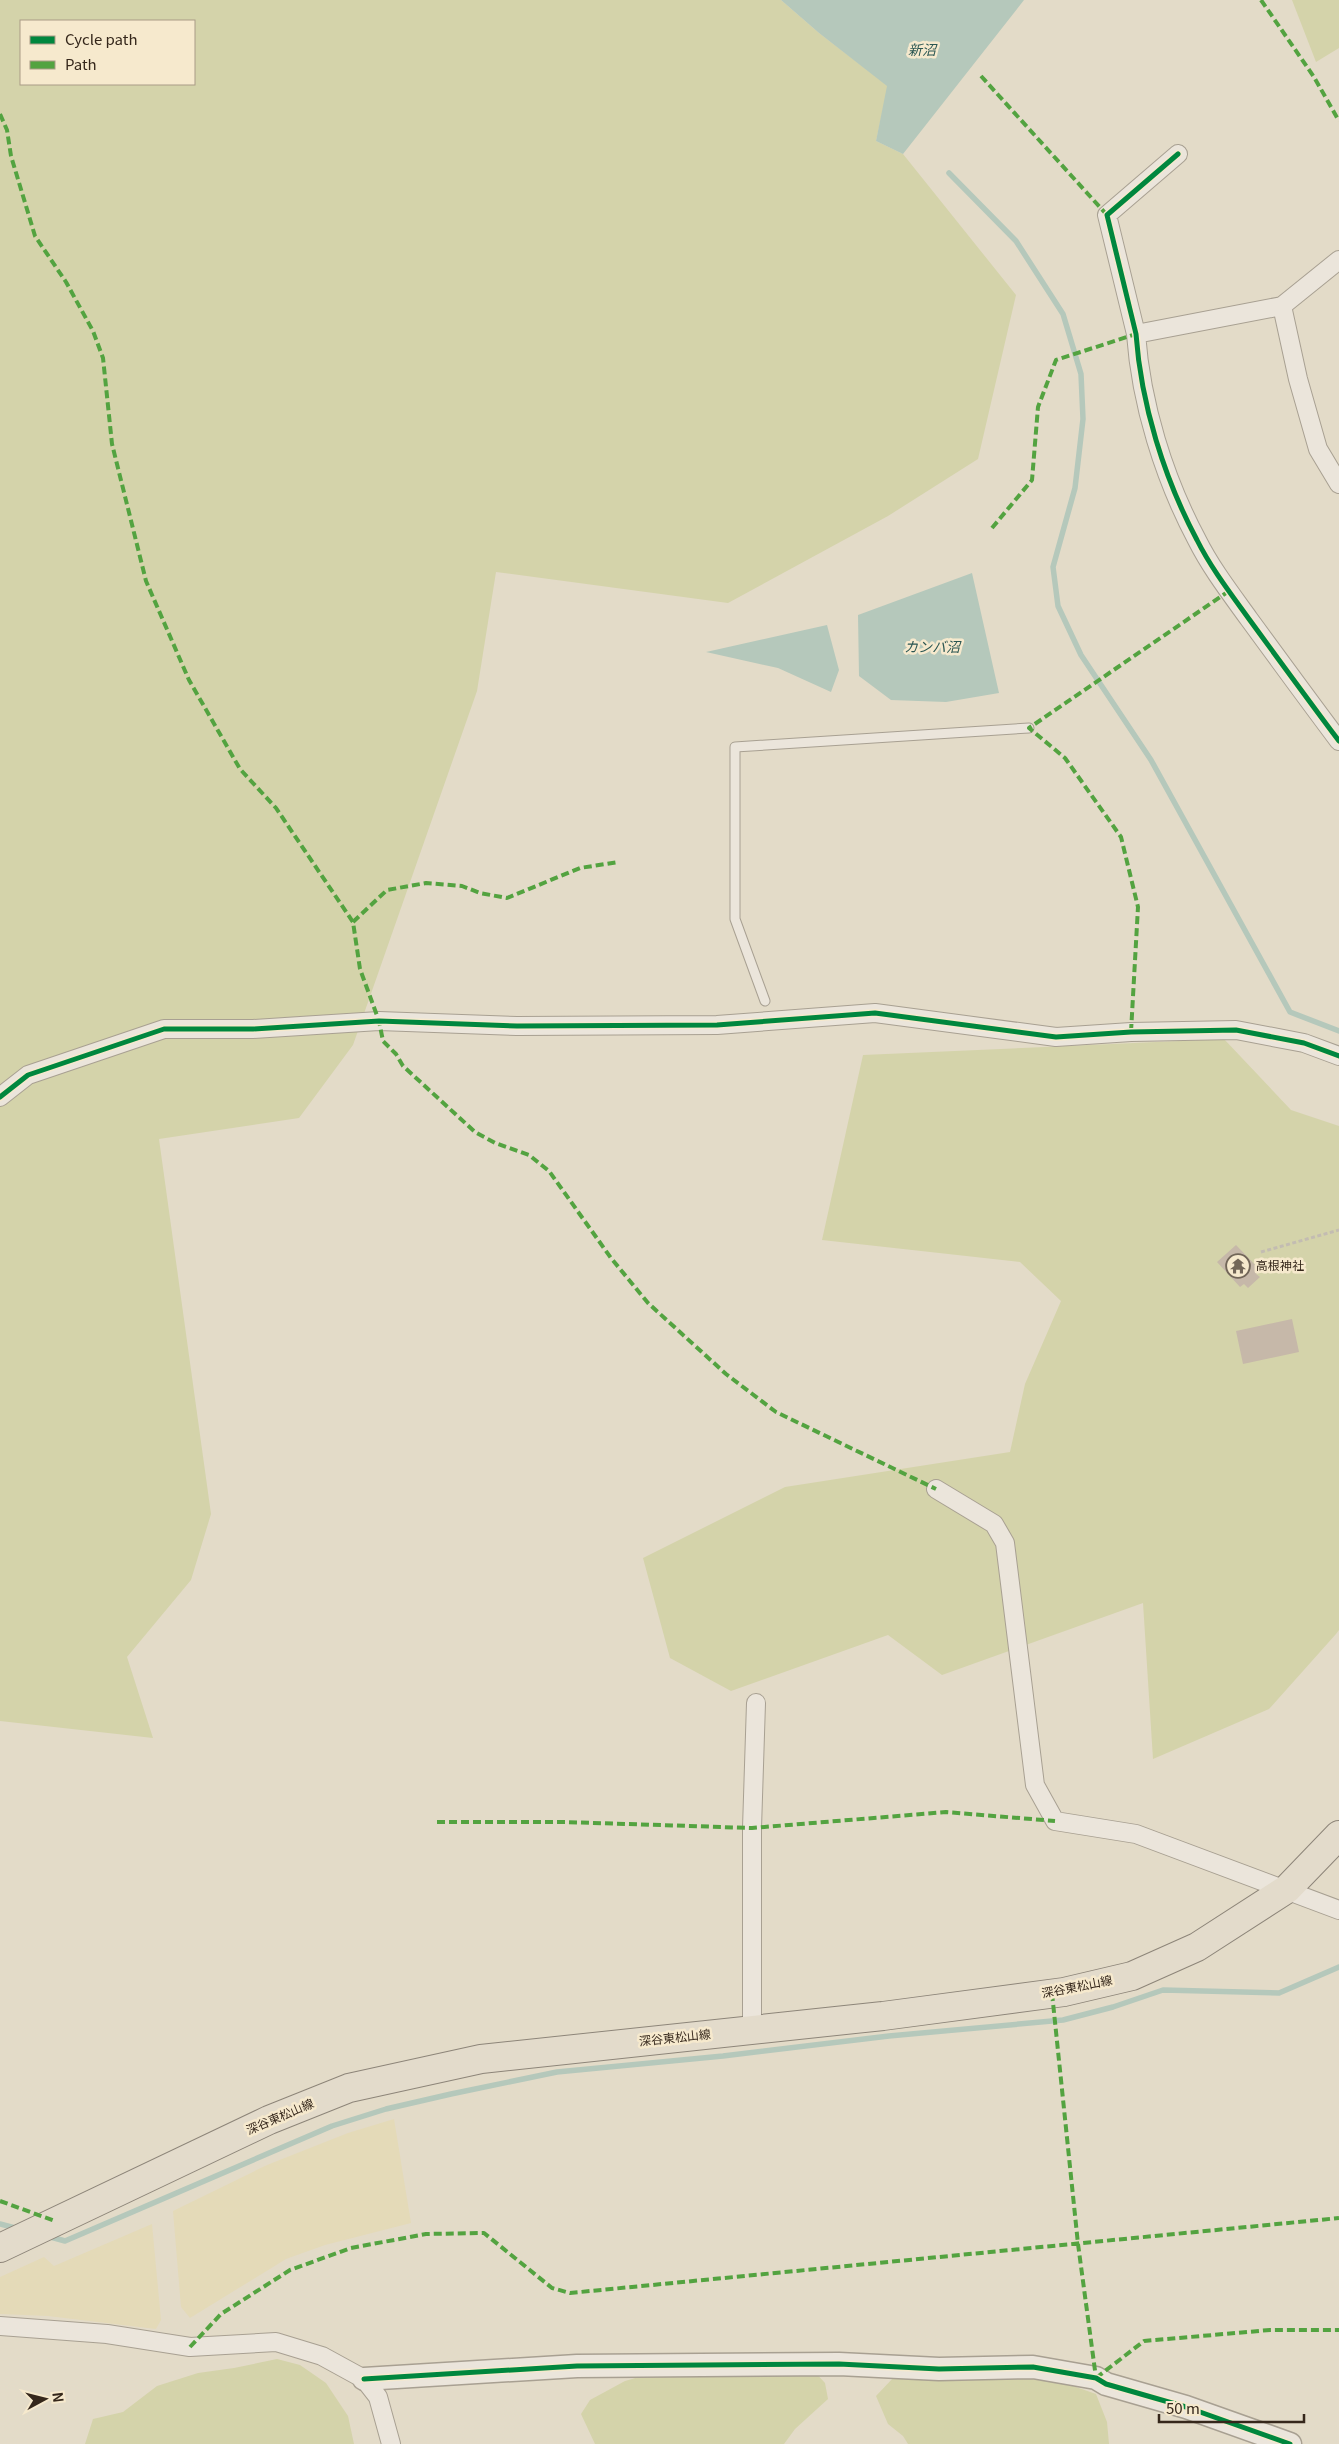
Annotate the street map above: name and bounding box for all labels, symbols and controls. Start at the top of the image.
legend [20,20,195,85]
text: Cycle path [65,28,138,49]
water label: 新沼 [908,39,938,59]
text: Path [65,53,97,74]
water label: カンバ沼 [904,636,962,656]
temple icon: 高根神社 [1225,1253,1251,1279]
place label: 高根神社 [1256,1256,1304,1273]
street label: 深谷東松山線 [1040,1970,1114,2001]
street label: 深谷東松山線 [638,2024,712,2049]
street label: 深谷東松山線 [243,2094,316,2138]
north arrow [20,2374,70,2424]
text: N [48,2391,69,2404]
scale bar [1159,2392,1304,2424]
text: 50 m [1166,2397,1200,2418]

